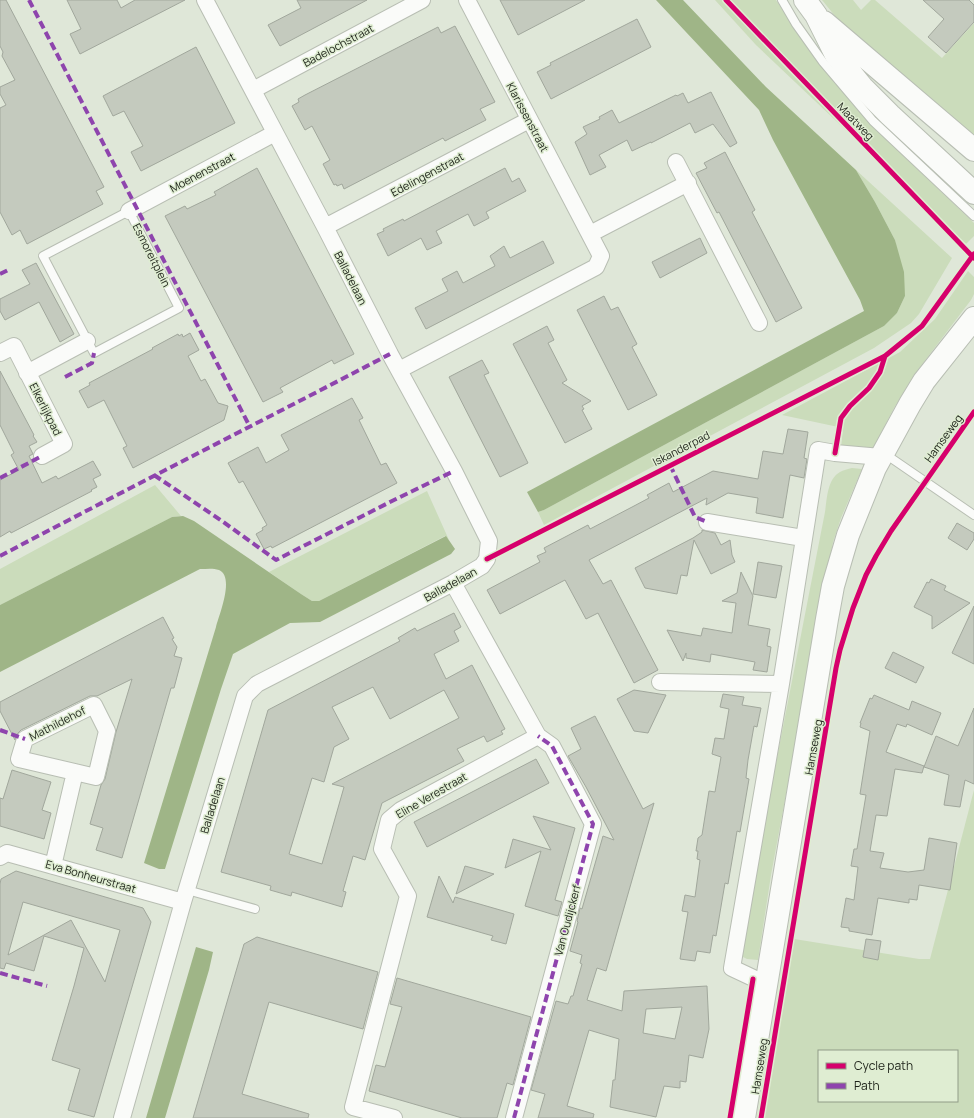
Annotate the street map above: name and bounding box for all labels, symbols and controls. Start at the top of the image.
street label: Badelochstraat [300,20,376,70]
street label: Klarissenstraat [503,80,553,154]
street label: Maatweg [834,99,878,143]
street label: Edelingenstraat [388,148,466,200]
street label: Moenenstraat [167,149,237,195]
street label: Esmoreitplein [129,221,175,289]
street label: Balladelaan [331,249,371,307]
street label: Elkerlijkpad [26,380,66,438]
street label: Hamseweg [920,411,966,465]
street label: Iskanderpad [650,427,712,469]
street label: Balladelaan [421,563,479,605]
street label: Mathildehof [26,702,88,744]
street label: Hamseweg [801,718,825,776]
street label: Eline Verestraat [393,769,469,821]
street label: Balladelaan [196,775,228,835]
street label: Eva Bonheurstraat [44,856,138,896]
street label: Van Oudijckerf [550,883,584,957]
street label: Hamseweg [747,1037,771,1095]
legend [818,1050,958,1102]
text: Cycle path [854,1057,913,1074]
text: Path [854,1077,880,1094]

